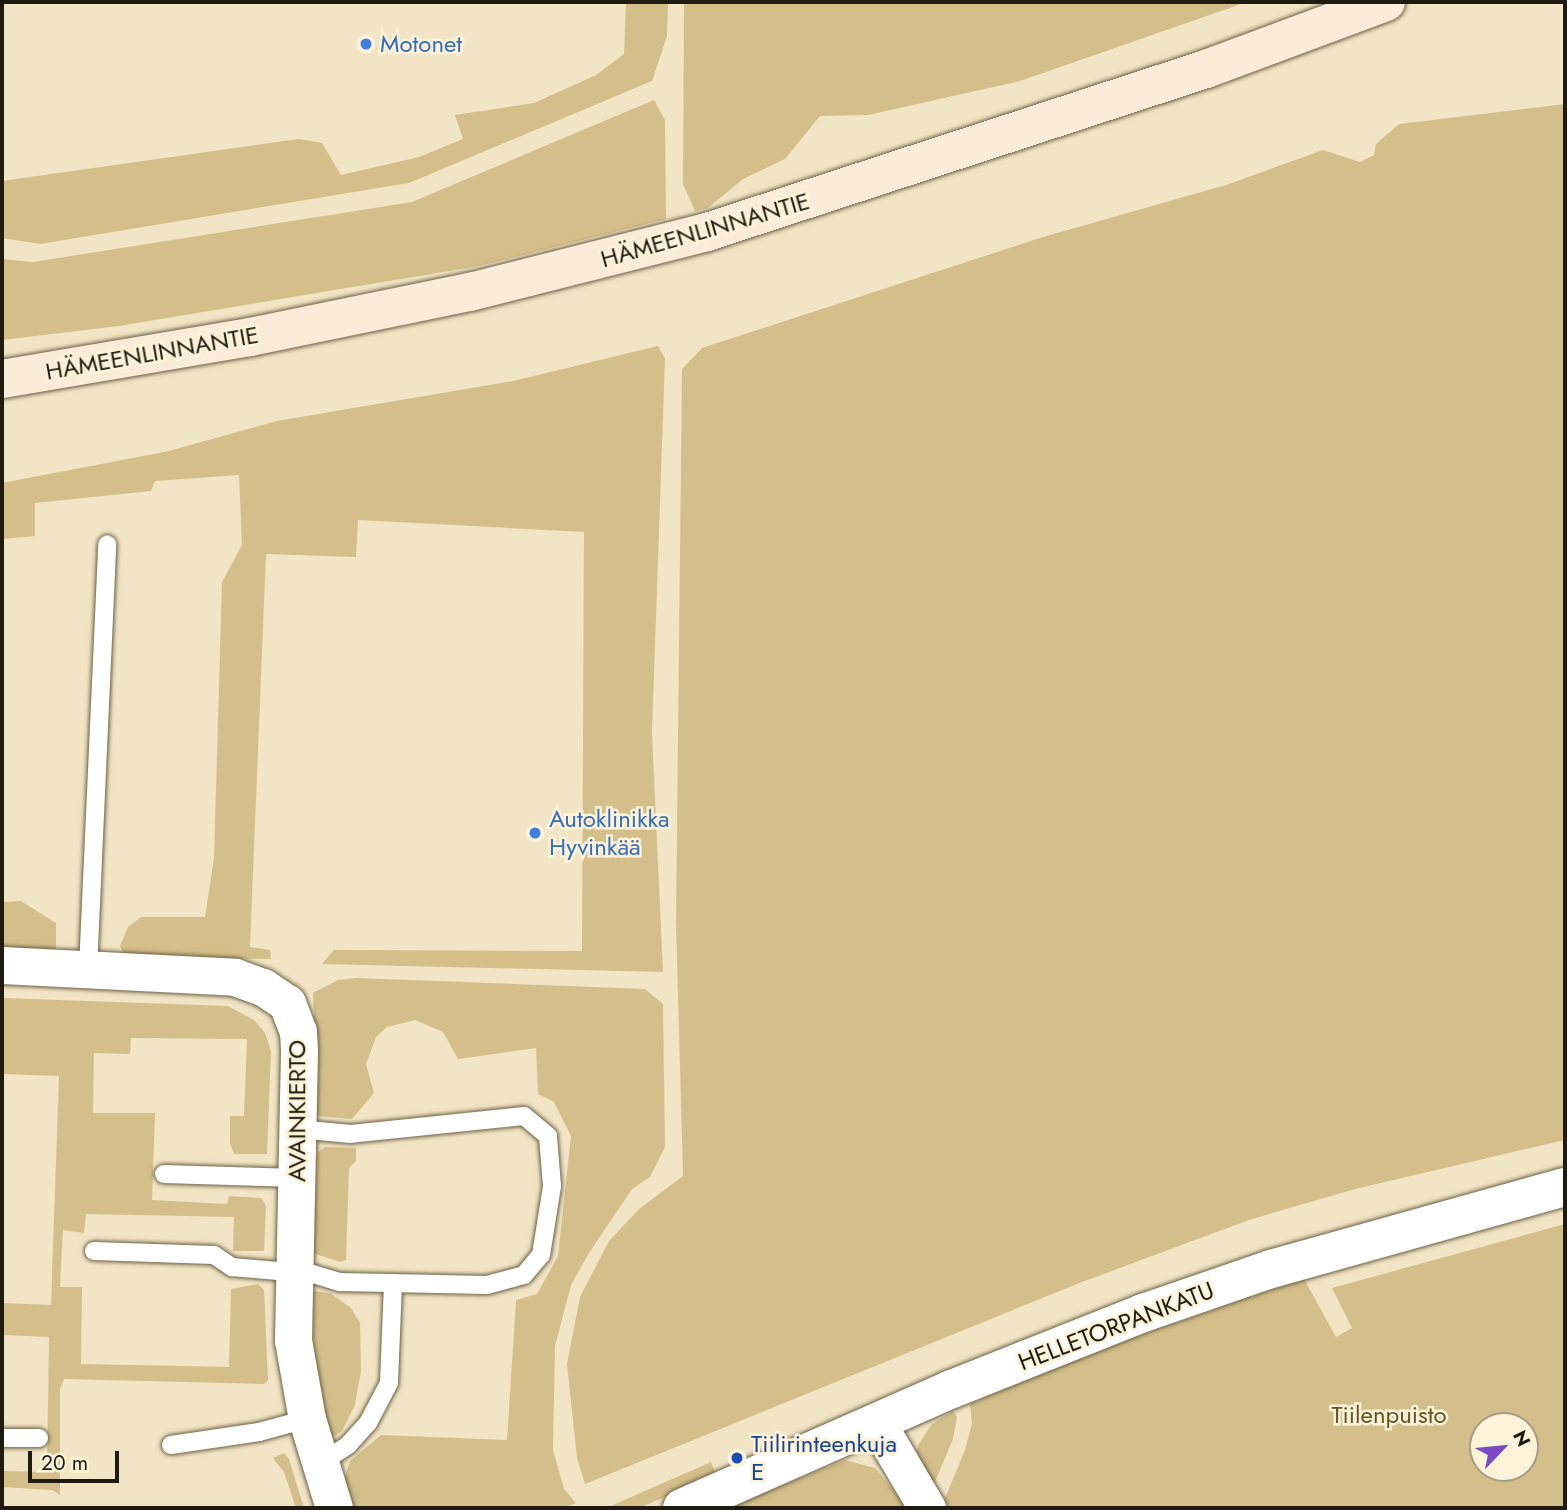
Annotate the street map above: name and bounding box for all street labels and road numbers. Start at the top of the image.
street label: HÄMEENLINNANTIE [597,186,813,274]
street label: HÄMEENLINNANTIE [43,320,261,386]
street label: AVAINKIERTO [283,1040,311,1182]
street label: HELLETORPANKATU [1014,1275,1218,1377]

